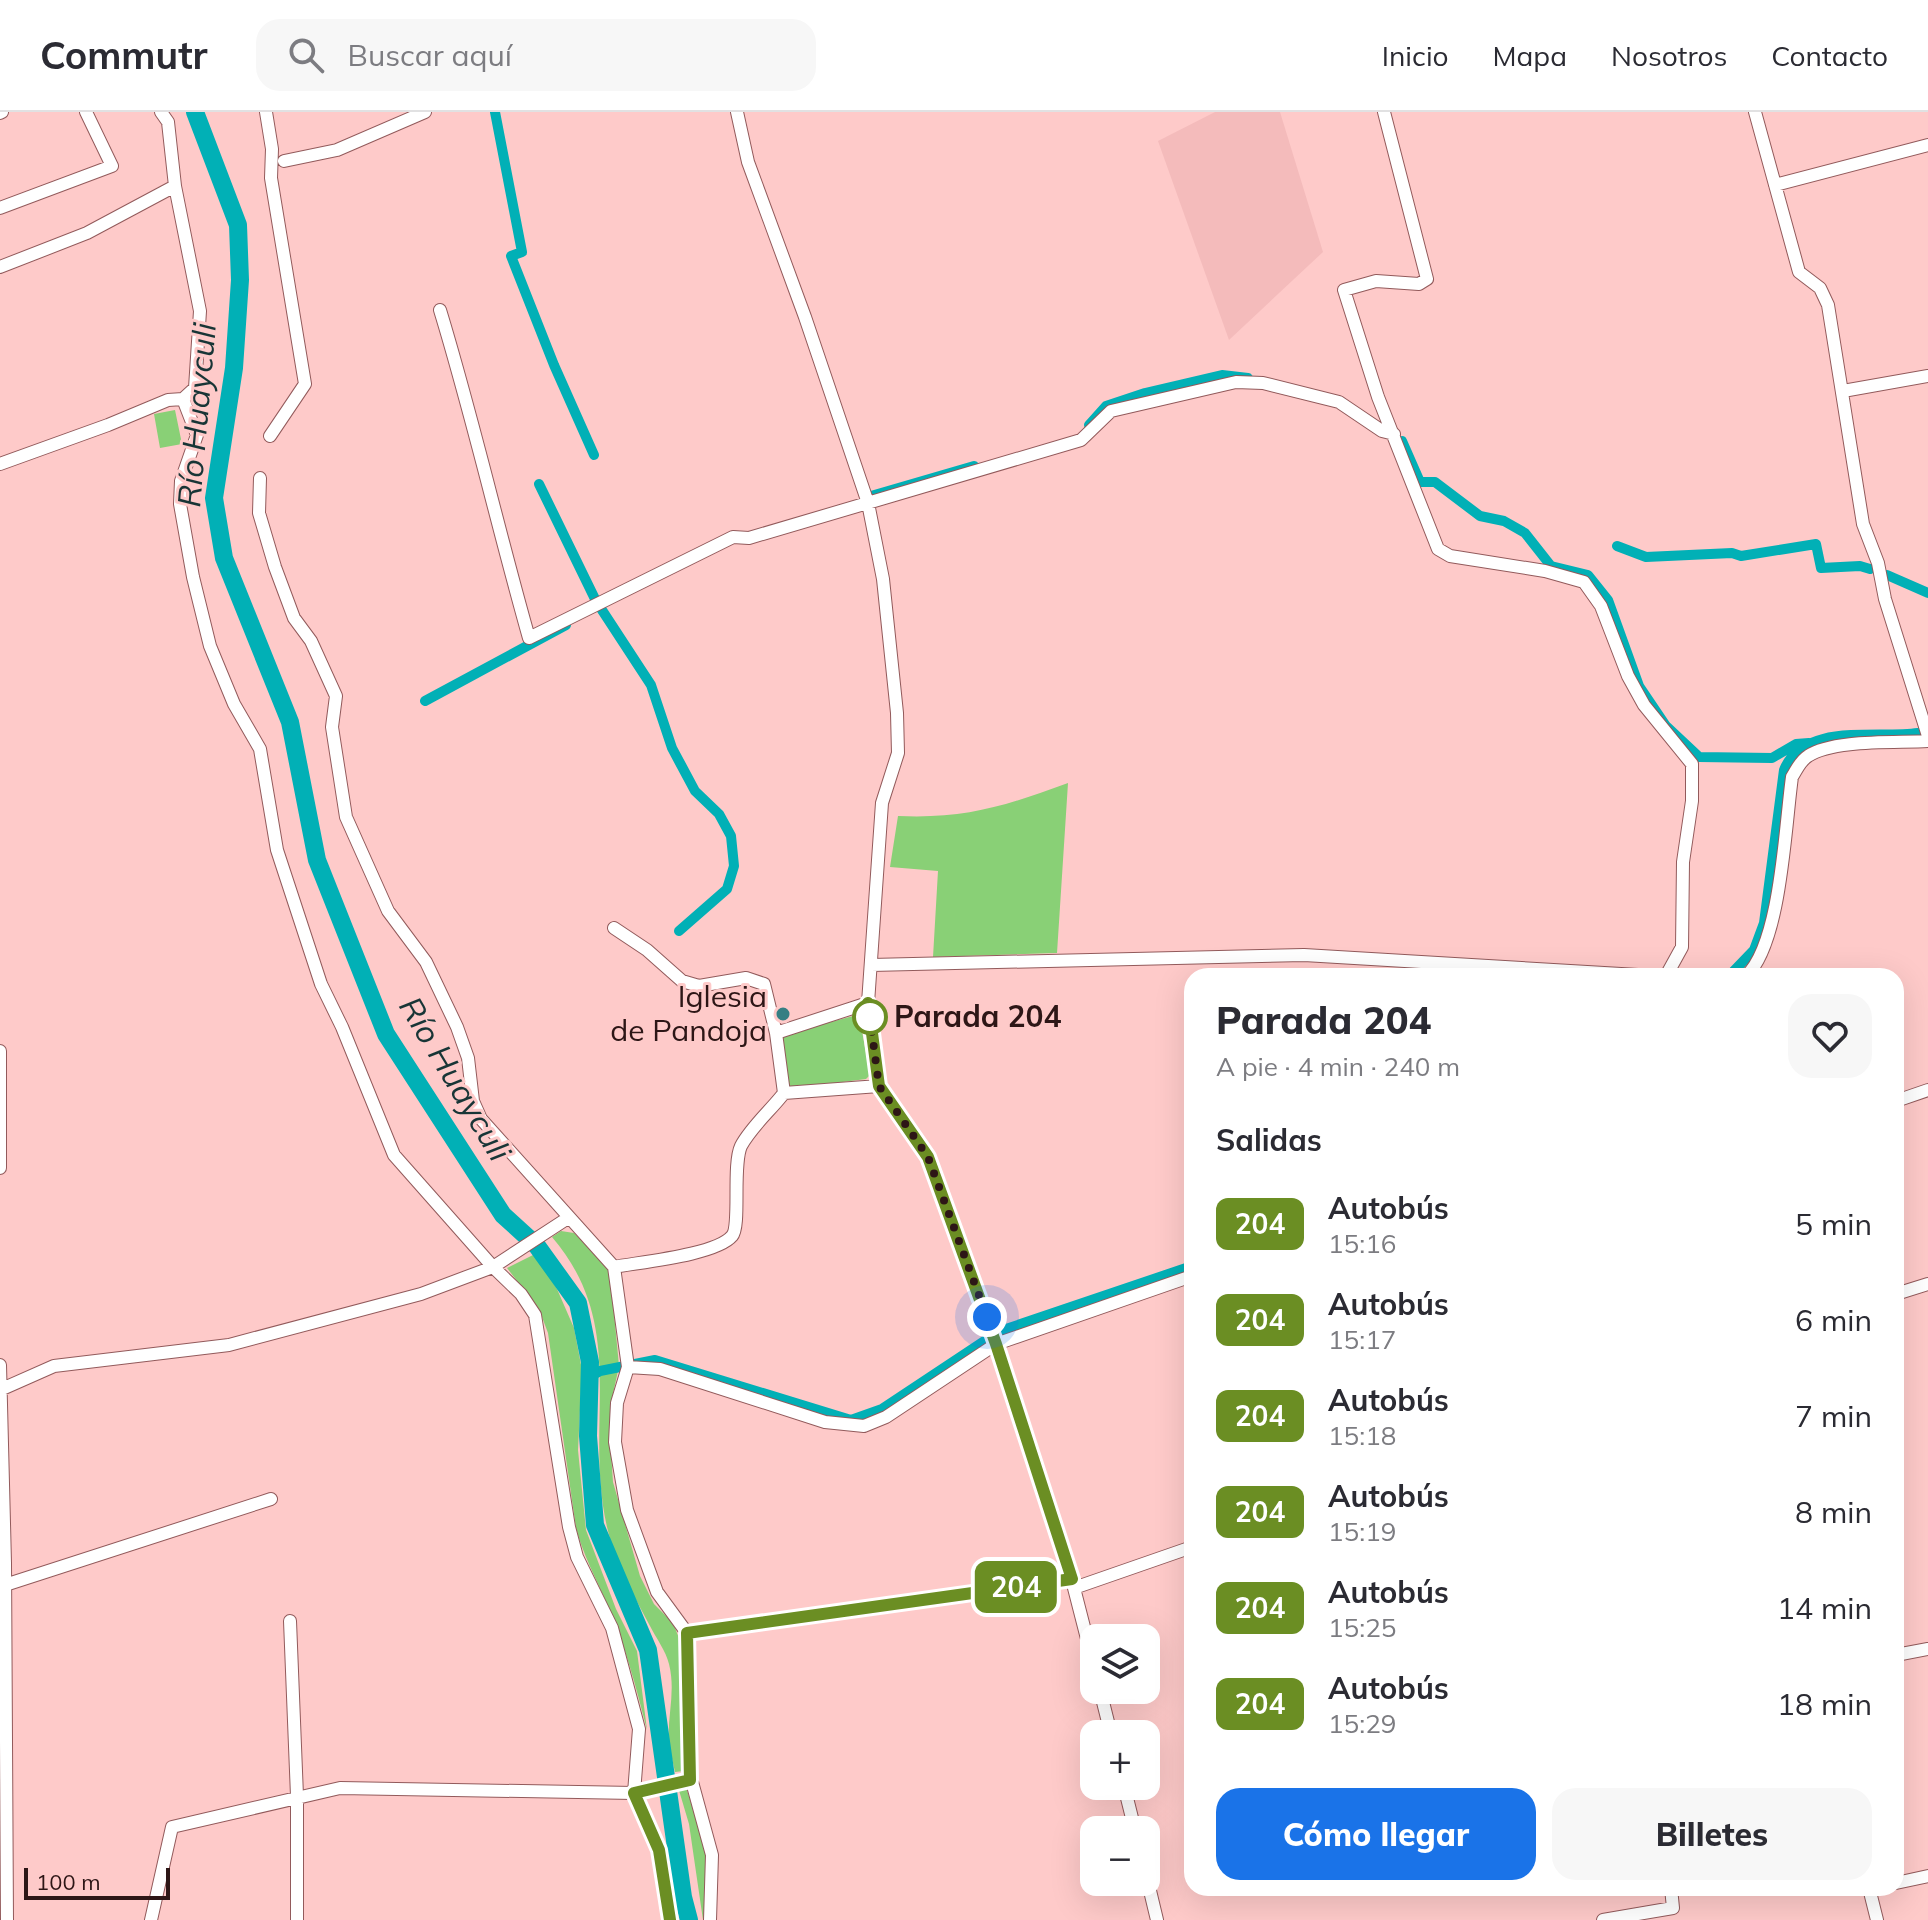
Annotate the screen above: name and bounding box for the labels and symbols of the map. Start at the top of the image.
water label: Río Huayculi [168,321,224,509]
place label: Iglesia de Pandoja [610,977,767,1049]
water label: Río Huayculi [391,989,521,1168]
place label: Parada 204 [894,997,1062,1035]
marker: Parada 204 [853,1000,887,1034]
marker: Iglesia de Pandoja [774,1005,792,1023]
your location [967,1297,1007,1337]
line badge: 204 [970,1561,1062,1613]
scale bar [24,1864,170,1900]

